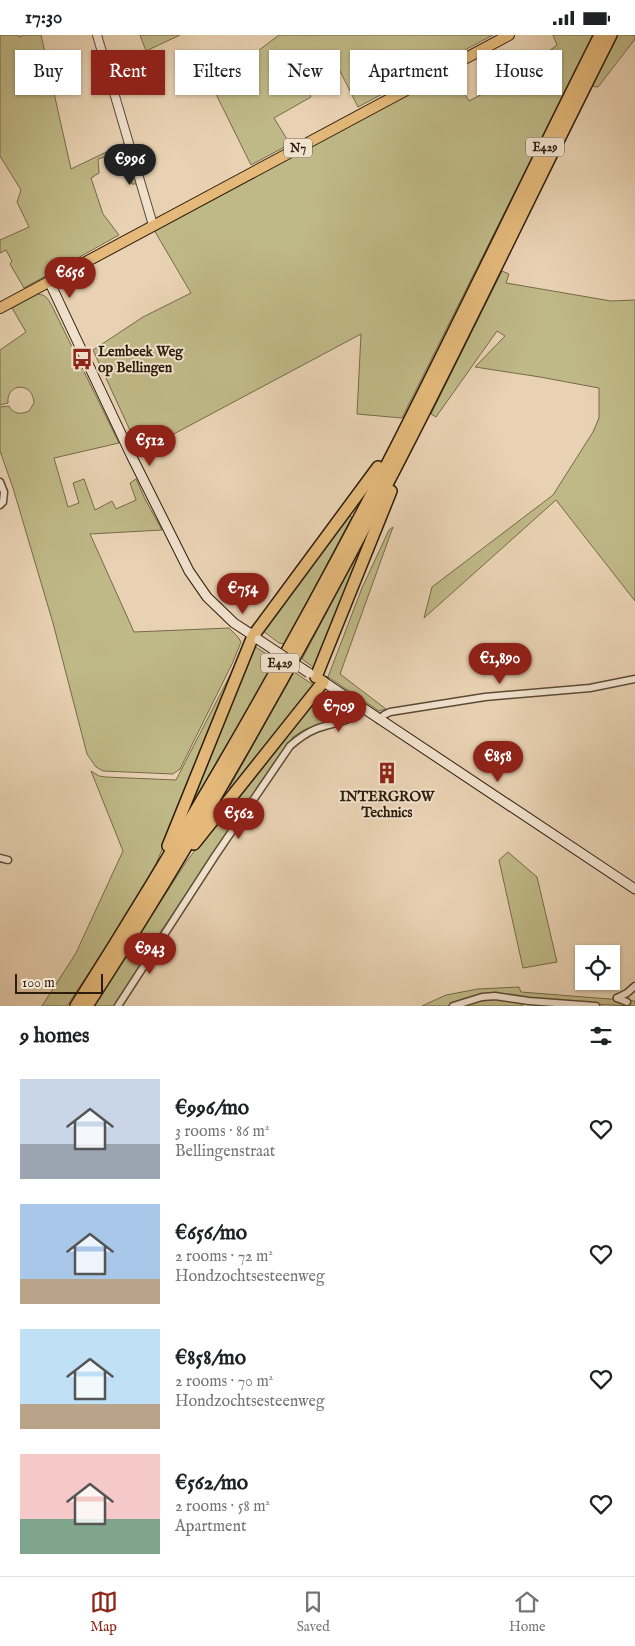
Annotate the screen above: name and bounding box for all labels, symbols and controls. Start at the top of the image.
text: 17:30 [25,6,62,30]
chip: Buy [15,50,81,95]
chip: Rent [91,50,165,95]
chip: Filters [175,50,259,95]
chip: New [269,50,340,95]
chip: Apartment [350,50,467,95]
chip: House [477,50,562,95]
road number: E429 [526,137,564,156]
road number: N7 [284,139,312,157]
pin: €996 [100,143,160,186]
text: €996 [115,150,145,170]
pin: €656 [40,257,100,299]
text: €656 [56,263,84,283]
place label: Lembeek Weg op Bellingen [98,343,184,377]
bus stop icon: Lembeek Weg op Bellingen [69,346,95,372]
pin: €512 [120,425,180,467]
text: €512 [136,431,164,451]
pin: €754 [213,573,273,615]
text: €754 [228,579,258,599]
pin: €1,890 [459,643,541,685]
text: €1,890 [480,649,520,669]
road number: E429 [261,653,299,673]
pin: €709 [309,691,369,733]
text: €709 [323,697,355,717]
pin: €858 [468,741,528,783]
text: €858 [484,747,512,767]
building icon: INTERGROW Technics [374,760,400,786]
place label: INTERGROW Technics [340,788,436,822]
pin: €562 [209,797,269,840]
text: €562 [224,804,254,824]
pin: €943 [120,933,180,975]
text: €943 [135,939,165,959]
map controls [575,945,620,990]
button: locate [575,945,620,990]
scale bar [15,971,102,994]
text: 100 m [22,974,55,992]
icon: filters [587,1022,615,1050]
text: 9 homes [20,1023,89,1050]
text: €996/mo [175,1095,249,1122]
icon: home [60,1099,120,1159]
icon: heart [587,1115,615,1143]
text: 3 rooms · 86 m² [175,1122,269,1142]
text: Bellingenstraat [175,1142,275,1162]
text: €656/mo [175,1220,247,1247]
icon: home [60,1224,120,1284]
icon: heart [587,1240,615,1268]
text: 2 rooms · 72 m² [175,1247,273,1267]
text: Hondzochtsesteenweg [175,1267,325,1287]
text: €858/mo [175,1345,246,1372]
icon: home [60,1349,120,1409]
icon: heart [587,1365,615,1393]
text: 2 rooms · 70 m² [175,1372,273,1392]
text: Hondzochtsesteenweg [175,1392,325,1412]
text: €562/mo [175,1470,248,1497]
icon: home [60,1474,120,1534]
icon: heart [587,1490,615,1518]
text: 2 rooms · 58 m² [175,1497,270,1517]
text: Apartment [175,1517,246,1537]
tab: Map [90,1588,118,1636]
tab: Saved [297,1588,330,1636]
tab: Home [509,1588,545,1636]

